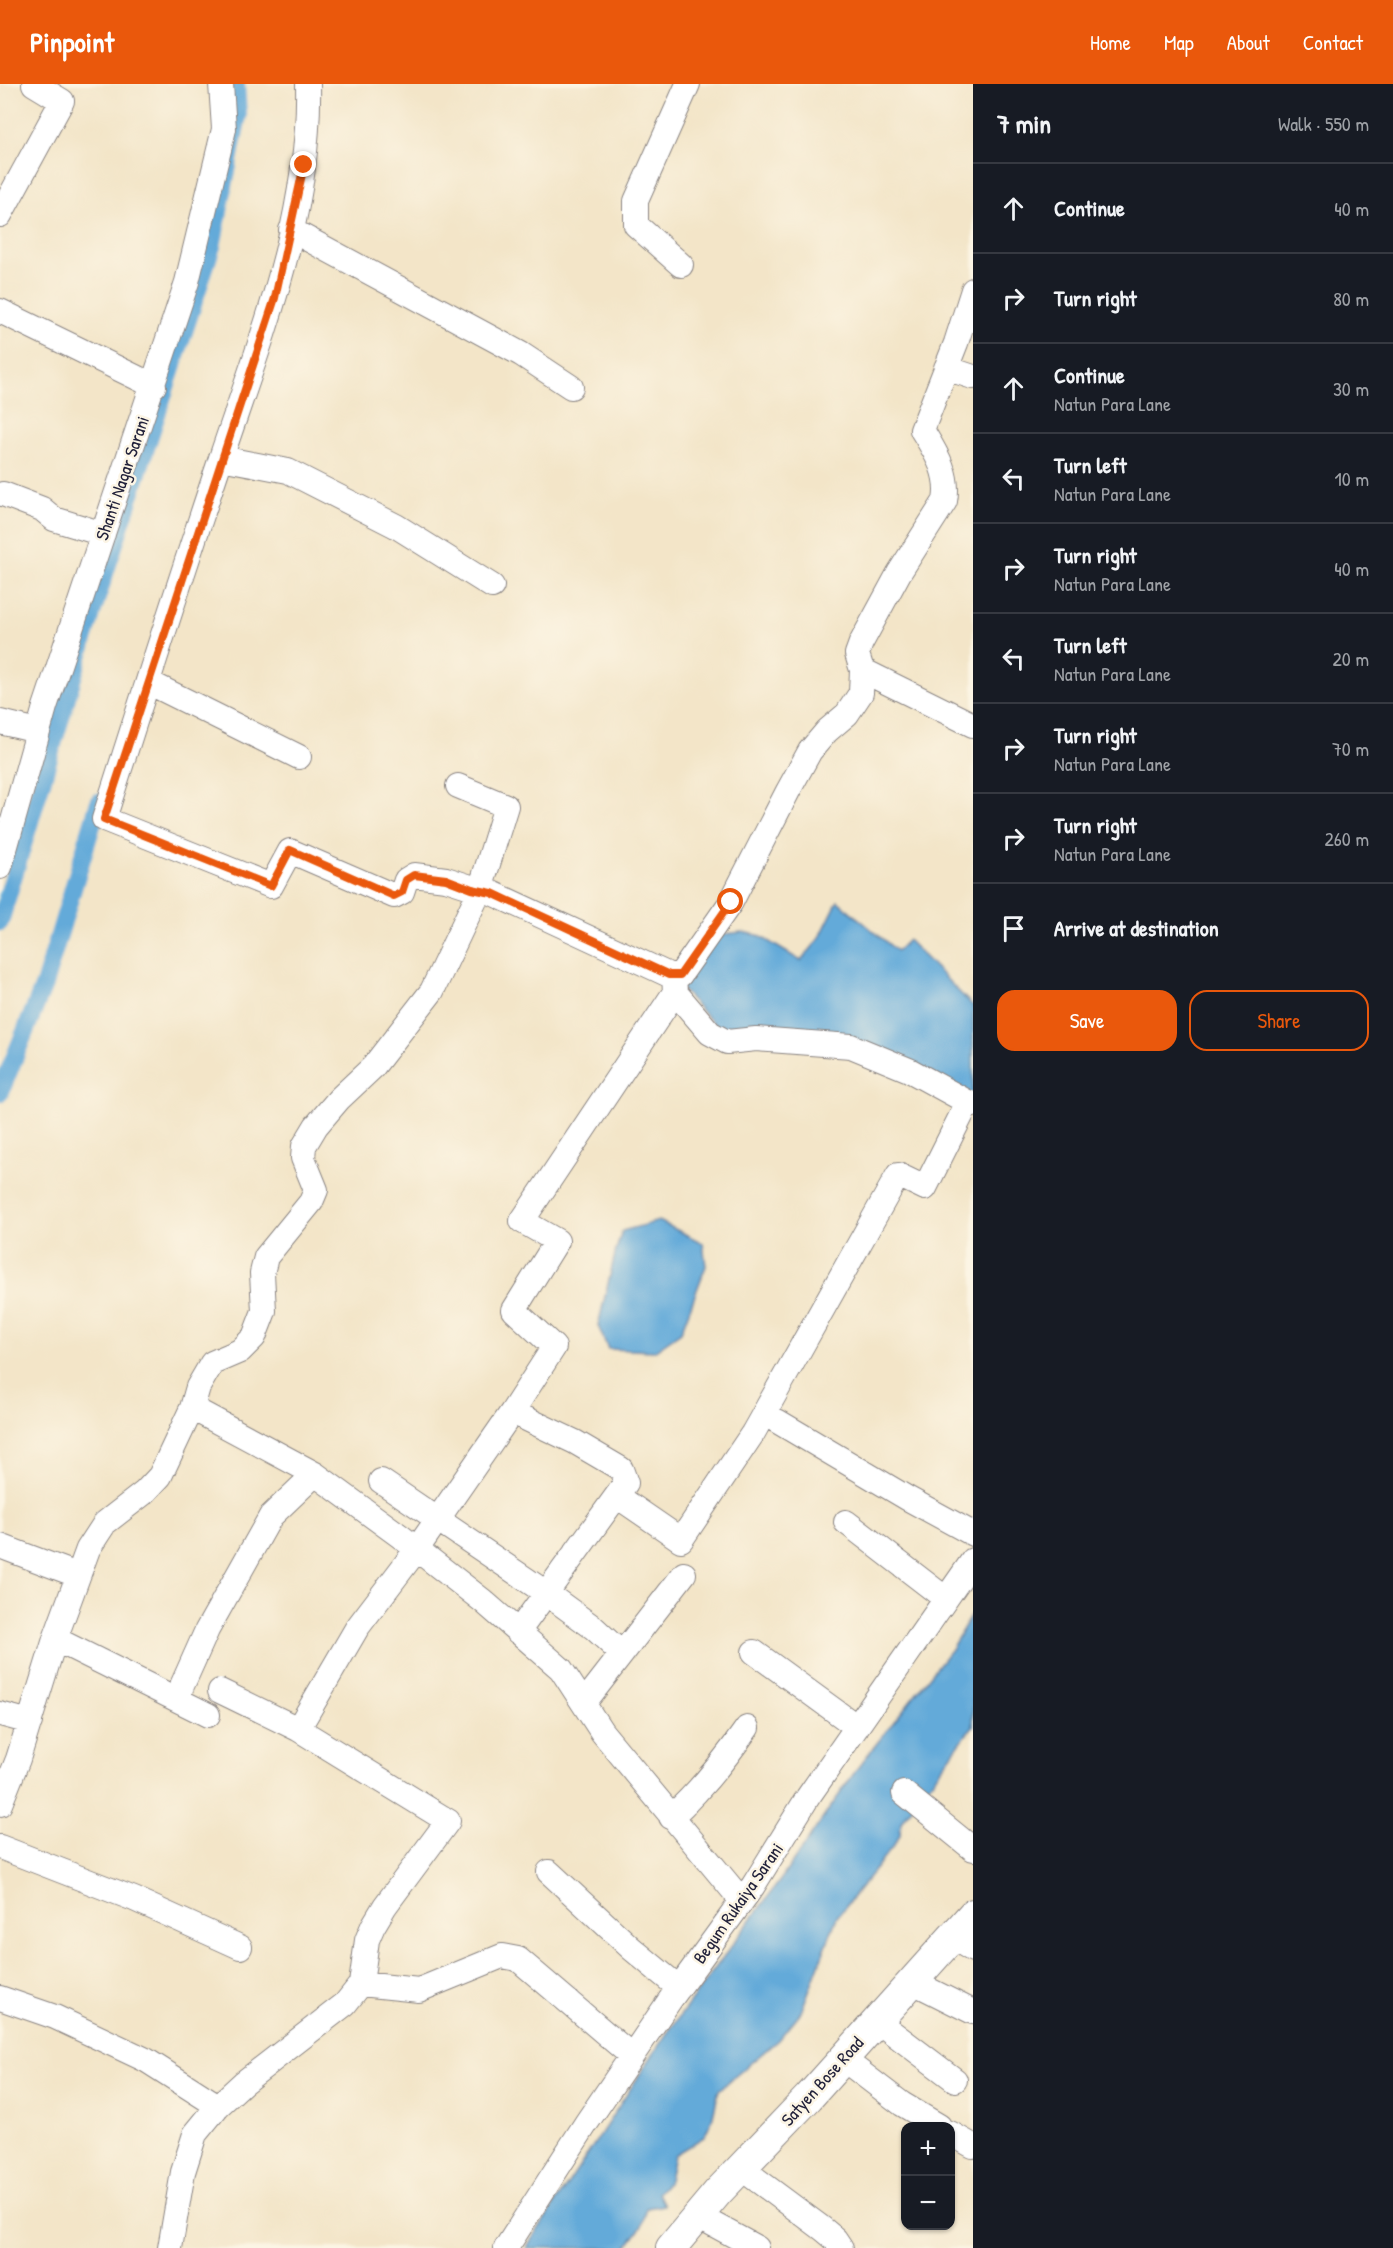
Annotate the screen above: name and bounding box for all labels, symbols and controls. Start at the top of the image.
text: Pinpoint [30,23,114,61]
text: Home [1090,28,1131,57]
text: Map [1164,28,1194,57]
text: About [1227,28,1270,57]
text: Contact [1303,28,1363,57]
text: 7 min [997,106,1051,141]
text: Walk · 550 m [1278,110,1369,137]
route end [290,151,316,177]
icon: ahead [997,192,1030,225]
text: Continue [1054,193,1125,223]
text: 40 m [1334,195,1369,222]
icon: right [997,282,1030,315]
text: Turn right [1054,283,1137,313]
text: 80 m [1333,285,1369,312]
text: Continue [1054,360,1125,390]
icon: ahead [997,372,1030,405]
text: 30 m [1333,375,1369,402]
text: Natun Para Lane [1054,390,1171,417]
street label: Shanti Nagar Sarani [89,413,155,543]
text: Turn left [1054,450,1127,480]
icon: left [997,462,1030,495]
text: 10 m [1335,465,1369,492]
text: Natun Para Lane [1054,480,1171,507]
text: Turn right [1054,540,1137,570]
icon: right [997,552,1030,585]
text: 40 m [1334,555,1369,582]
text: Natun Para Lane [1054,570,1171,597]
text: Turn left [1054,630,1127,660]
icon: left [997,642,1030,675]
text: 20 m [1332,645,1369,672]
text: Natun Para Lane [1054,660,1171,687]
text: Turn right [1054,720,1137,750]
icon: right [997,732,1030,765]
text: 70 m [1332,735,1369,762]
text: Natun Para Lane [1054,750,1171,777]
text: Turn right [1054,810,1137,840]
icon: right [997,822,1030,855]
text: 260 m [1325,825,1369,852]
text: Natun Para Lane [1054,840,1171,867]
route start [717,888,743,914]
icon: arrive [997,912,1030,945]
text: Arrive at destination [1054,913,1219,943]
button: Save [997,990,1177,1051]
button: Share [1189,990,1369,1051]
street label: Begum Rukaiya Sarani [687,1838,789,1968]
street label: Satyen Bose Road [775,2031,869,2131]
map controls [901,2122,955,2230]
button: + [901,2122,955,2176]
button: − [901,2176,955,2230]

